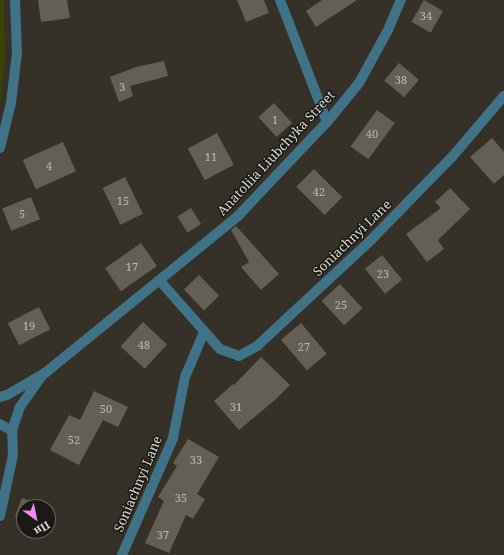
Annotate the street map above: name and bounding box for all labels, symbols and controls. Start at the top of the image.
house number: 34 [420,9,432,23]
house number: 38 [395,73,407,87]
house number: 3 [119,80,125,94]
street label: Anatoliia Liubchyka Street [214,87,338,219]
house number: 1 [272,113,278,127]
house number: 40 [366,127,378,141]
house number: 11 [205,150,217,164]
house number: 4 [46,159,52,173]
house number: 42 [313,185,325,199]
house number: 15 [117,194,129,208]
street label: Soniachnyi Lane [310,197,394,279]
house number: 5 [19,207,25,221]
house number: 17 [126,260,138,274]
house number: 23 [377,267,389,281]
house number: 25 [335,298,347,312]
house number: 19 [23,319,35,333]
house number: 48 [138,338,150,352]
house number: 27 [298,340,310,354]
house number: 31 [230,400,242,414]
house number: 50 [100,402,112,416]
house number: 52 [68,433,80,447]
street label: Soniachnyi Lane [111,434,165,534]
house number: 33 [190,453,202,467]
house number: 35 [175,491,187,505]
north arrow [16,499,56,539]
text: Пн [31,518,53,539]
house number: 37 [157,528,169,542]

